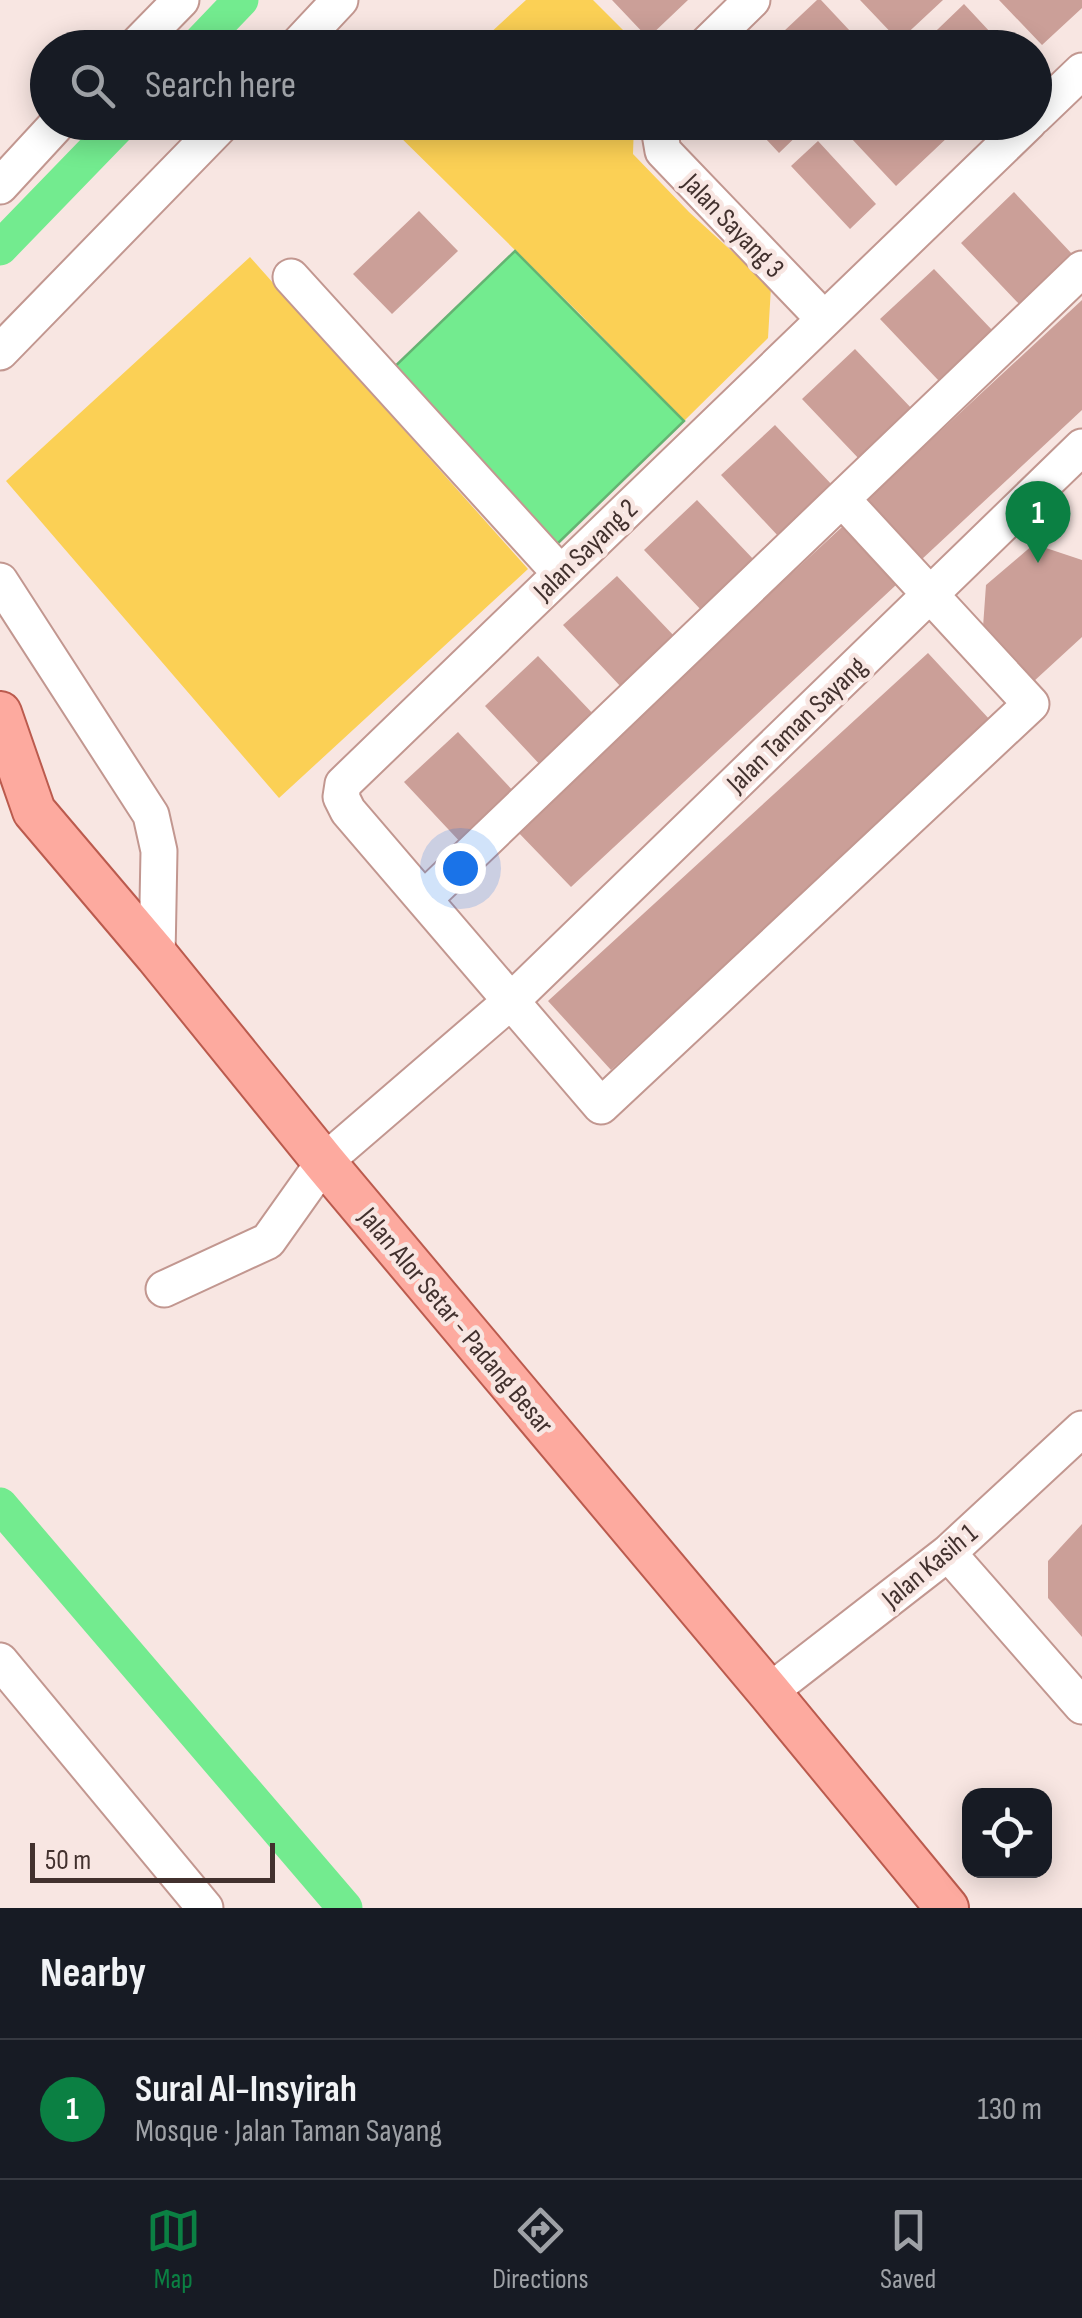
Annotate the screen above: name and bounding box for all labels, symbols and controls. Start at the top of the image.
search box [30,30,1052,140]
icon: search [65,58,120,113]
text: Search here [145,63,296,108]
street label: Jalan Sayang 3 [674,166,791,285]
pin: 1 [1006,480,1070,563]
street label: Jalan Sayang 2 [526,492,645,608]
street label: Jalan Taman Sayang [720,650,874,801]
your location [435,843,486,894]
street label: Jalan Alor Setar - Padang Besar [351,1200,560,1441]
street label: Jalan Kasih 1 [875,1517,984,1616]
map controls [962,1788,1052,1878]
button: locate [962,1788,1052,1878]
scale bar [30,1838,275,1882]
text: 50 m [45,1844,91,1877]
text: Nearby [40,1948,146,1999]
text: Sural Al-Insyirah [135,2067,357,2112]
text: 1 [66,2090,79,2129]
text: 130 m [977,2090,1042,2129]
text: Mosque · Jalan Taman Sayang [135,2112,442,2151]
tab: Map [146,2203,201,2296]
tab: Directions [492,2203,589,2296]
tab: Saved [880,2203,936,2296]

